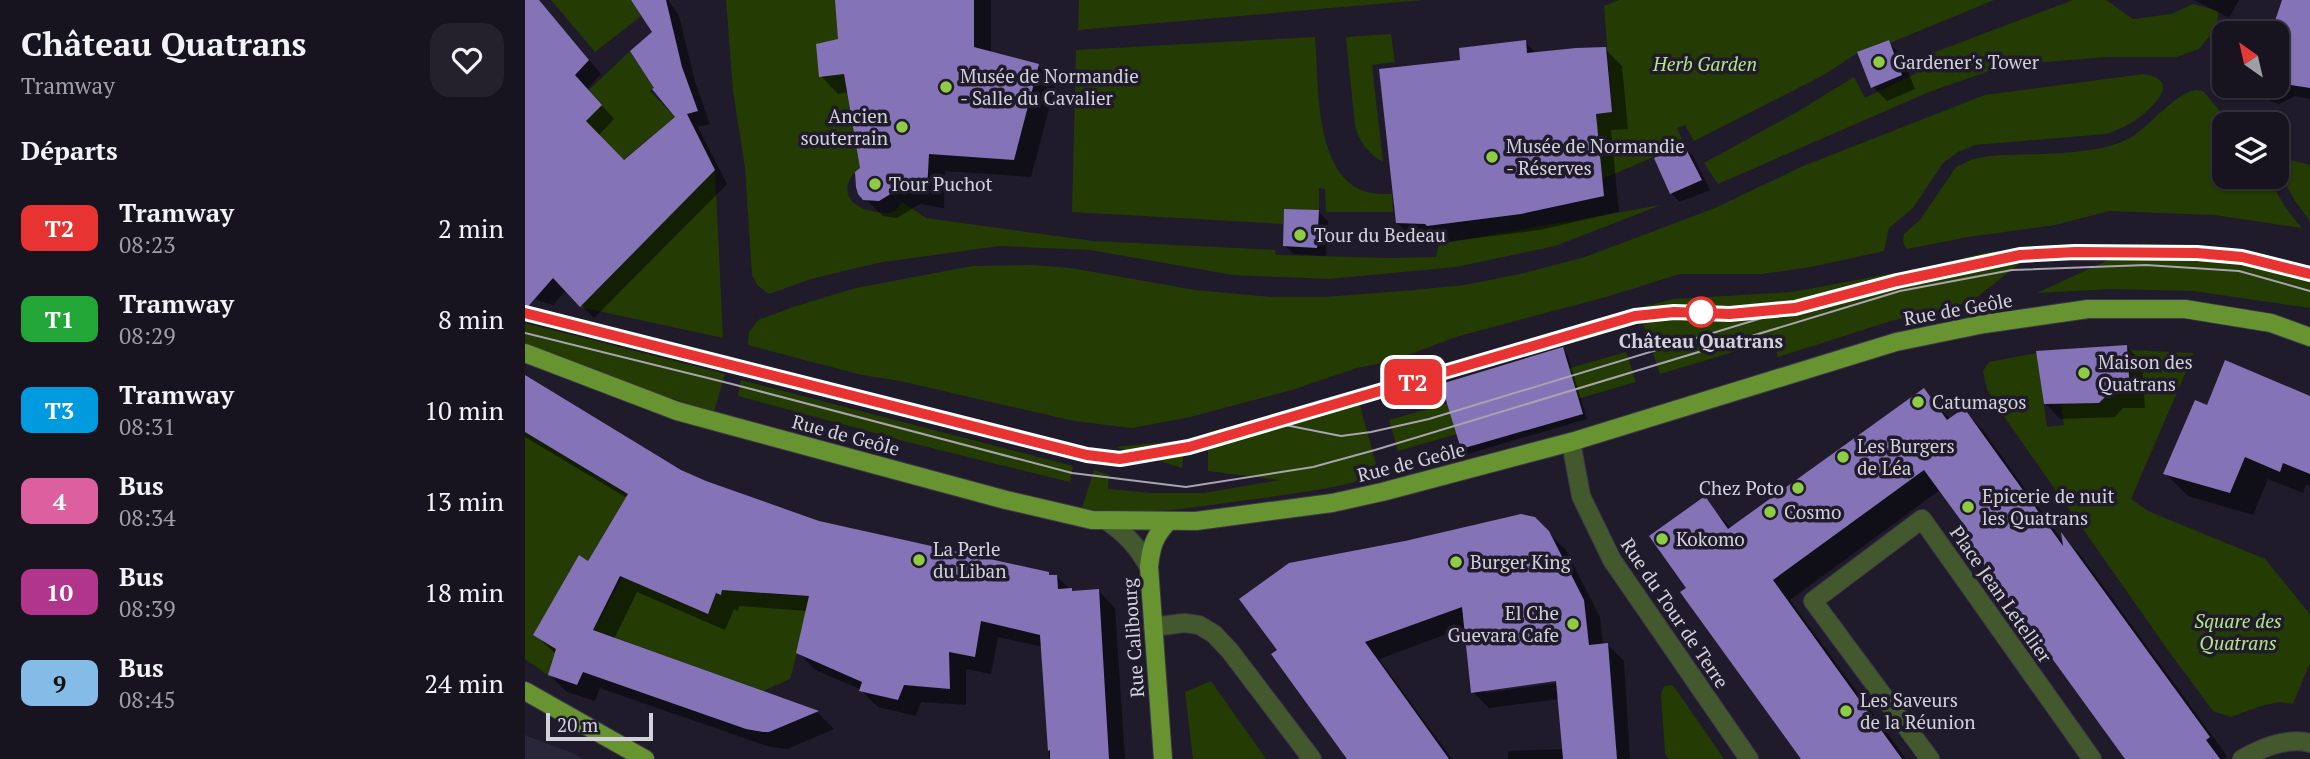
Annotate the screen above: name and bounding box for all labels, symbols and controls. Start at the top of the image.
north arrow [2212,21,2289,98]
map controls [2212,21,2289,189]
text: Château Quatrans [21,22,306,65]
button: heart [430,23,504,97]
place label: Gardener's Tower [1893,49,2040,74]
park label: Herb Garden [1652,51,1757,76]
marker: Gardener's Tower [1871,54,1887,70]
place label: Musée de Normandie - Salle du Cavalier [960,63,1139,110]
text: Tramway [21,70,115,101]
marker: Musée de Normandie - Salle du Cavalier [938,79,954,95]
place label: Ancien souterrain [801,103,888,150]
button: layers [2212,112,2289,189]
marker: Ancien souterrain [894,119,910,135]
text: Départs [21,133,118,167]
place label: Musée de Normandie - Réserves [1506,133,1685,180]
marker: Musée de Normandie - Réserves [1484,149,1500,165]
place label: Tour Puchot [889,171,992,196]
marker: Tour Puchot [867,176,883,192]
text: Tramway [119,195,234,229]
text: 2 min [438,211,504,245]
text: T2 [45,212,74,244]
place label: Tour du Bedeau [1314,222,1446,247]
marker: Tour du Bedeau [1292,227,1308,243]
text: 08:23 [119,229,176,260]
text: Tramway [119,286,234,320]
street label: Rue de Geôle [1901,287,2014,330]
marker: Château Quatrans [1686,297,1716,327]
text: 8 min [438,302,504,336]
text: T1 [45,303,74,335]
text: 08:29 [119,320,176,351]
place label: Château Quatrans [1619,328,1784,353]
place label: Maison des Quatrans [2098,349,2193,396]
line badge: T2 [1381,359,1445,405]
marker: Maison des Quatrans [2076,365,2092,381]
text: T2 [1398,366,1428,398]
text: Tramway [119,377,234,411]
place label: Catumagos [1932,389,2027,414]
text: 10 min [424,393,504,427]
text: T3 [45,394,74,426]
marker: Catumagos [1910,394,1926,410]
street label: Rue de Geôle [790,408,903,461]
text: 08:31 [119,411,176,442]
place label: Les Burgers de Léa [1857,433,1955,480]
street label: Rue de Geôle [1354,436,1467,487]
marker: Les Burgers de Léa [1835,449,1851,465]
text: Bus [119,468,164,502]
place label: Chez Poto [1699,475,1784,500]
marker: Chez Poto [1790,480,1806,496]
place label: Epicerie de nuit les Quatrans [1982,483,2114,530]
text: 13 min [424,484,504,518]
text: 4 [53,485,66,517]
place label: Cosmo [1784,499,1841,524]
marker: Epicerie de nuit les Quatrans [1960,499,1976,515]
text: 08:34 [119,502,176,533]
marker: Cosmo [1762,504,1778,520]
street label: Place Jean Letellier [1945,520,2058,668]
place label: Kokomo [1676,526,1745,551]
marker: Kokomo [1654,531,1670,547]
street label: Rue du Tour de Terre [1616,533,1735,693]
place label: La Perle du Liban [933,536,1006,583]
place label: Burger King [1470,549,1572,574]
marker: La Perle du Liban [911,552,927,568]
marker: Burger King [1448,554,1464,570]
text: Bus [119,559,164,593]
text: 18 min [424,575,504,609]
text: 10 [46,576,73,608]
street label: Rue Calibourg [1116,577,1149,699]
text: 08:39 [119,593,176,624]
place label: El Che Guevara Cafe [1448,600,1559,647]
park label: Square des Quatrans [2194,608,2282,655]
marker: El Che Guevara Cafe [1565,616,1581,632]
text: Bus [119,650,164,684]
text: 24 min [424,666,504,700]
text: 9 [53,667,66,699]
text: 08:45 [119,684,176,715]
place label: Les Saveurs de la Réunion [1860,687,1976,734]
marker: Les Saveurs de la Réunion [1838,703,1854,719]
scale bar [546,710,653,742]
text: 20 m [557,712,598,737]

